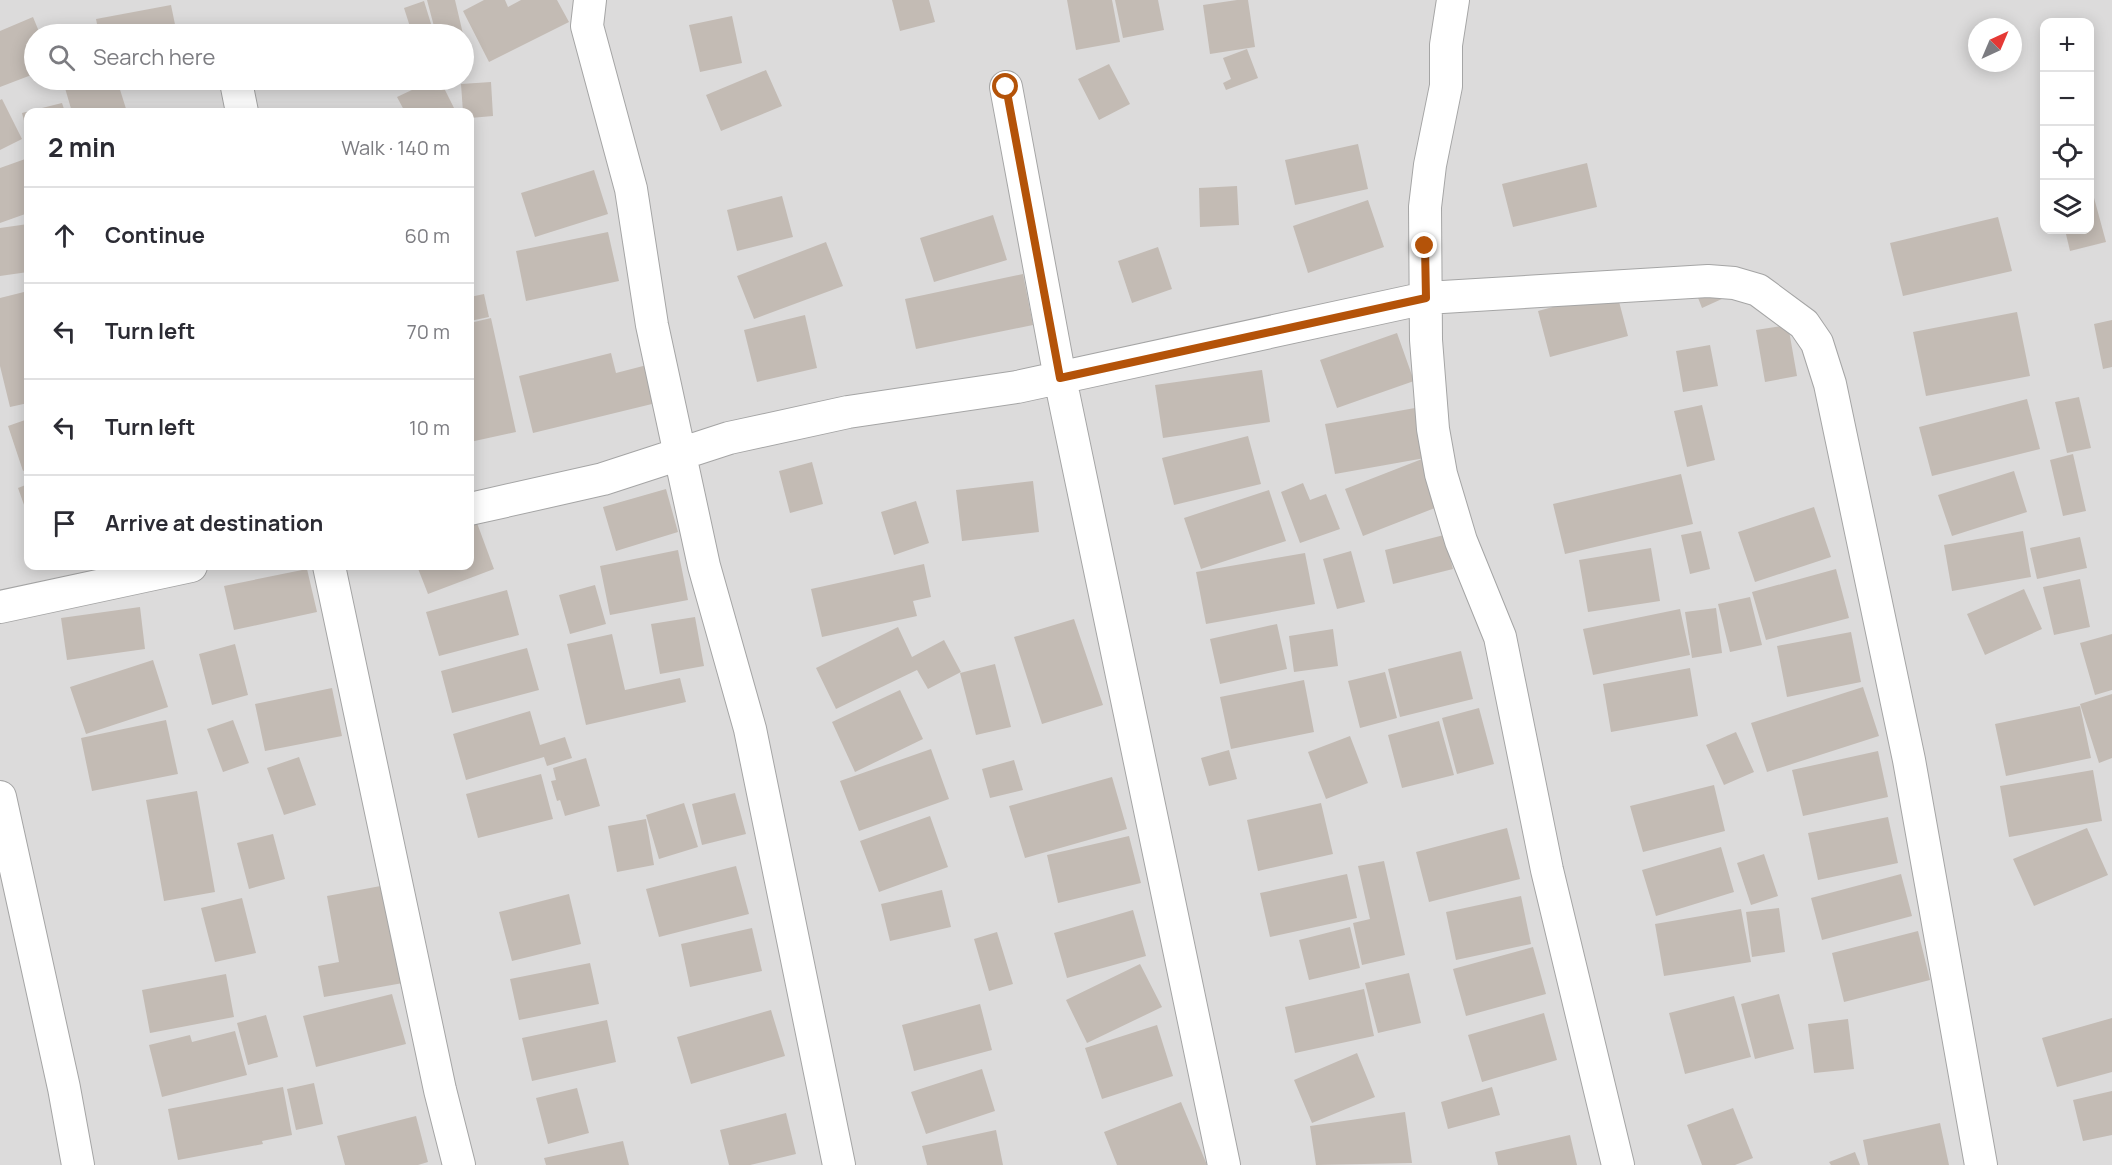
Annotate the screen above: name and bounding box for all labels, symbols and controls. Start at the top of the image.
north arrow [1968,18,2022,72]
map controls [2040,18,2094,234]
button: + [2040,18,2094,72]
search box [24,24,474,90]
icon: search [45,41,78,74]
text: Search here [93,42,215,72]
button: − [2040,72,2094,126]
route start [992,73,1018,99]
button: locate [2040,126,2094,180]
text: 2 min [48,129,116,165]
text: Walk · 140 m [341,134,450,161]
button: layers [2040,180,2094,234]
icon: ahead [48,219,81,252]
text: Continue [105,220,205,250]
text: 60 m [404,222,450,249]
route end [1411,232,1437,258]
icon: left [48,315,81,348]
text: Turn left [105,316,195,346]
text: 70 m [407,318,450,345]
icon: left [48,411,81,444]
text: Turn left [105,412,195,442]
text: 10 m [409,414,450,441]
icon: arrive [48,507,81,540]
text: Arrive at destination [105,508,323,538]

